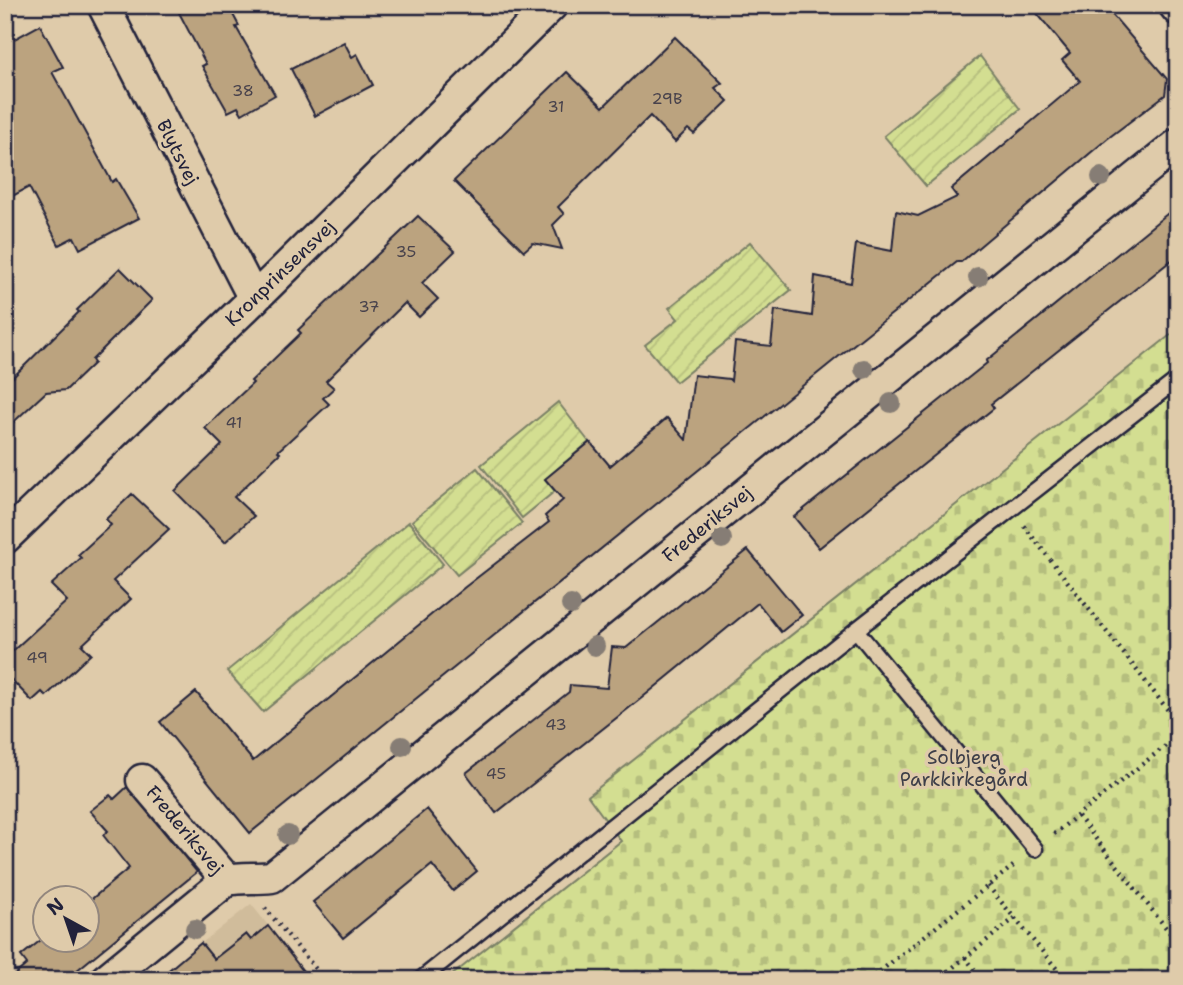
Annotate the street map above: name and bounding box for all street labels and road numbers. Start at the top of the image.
street label: Blytsvej [151,115,205,189]
street label: Kronprinsensvej [220,214,340,332]
street label: Frederiksvej [657,480,757,568]
street label: Frederiksvej [140,780,230,880]

